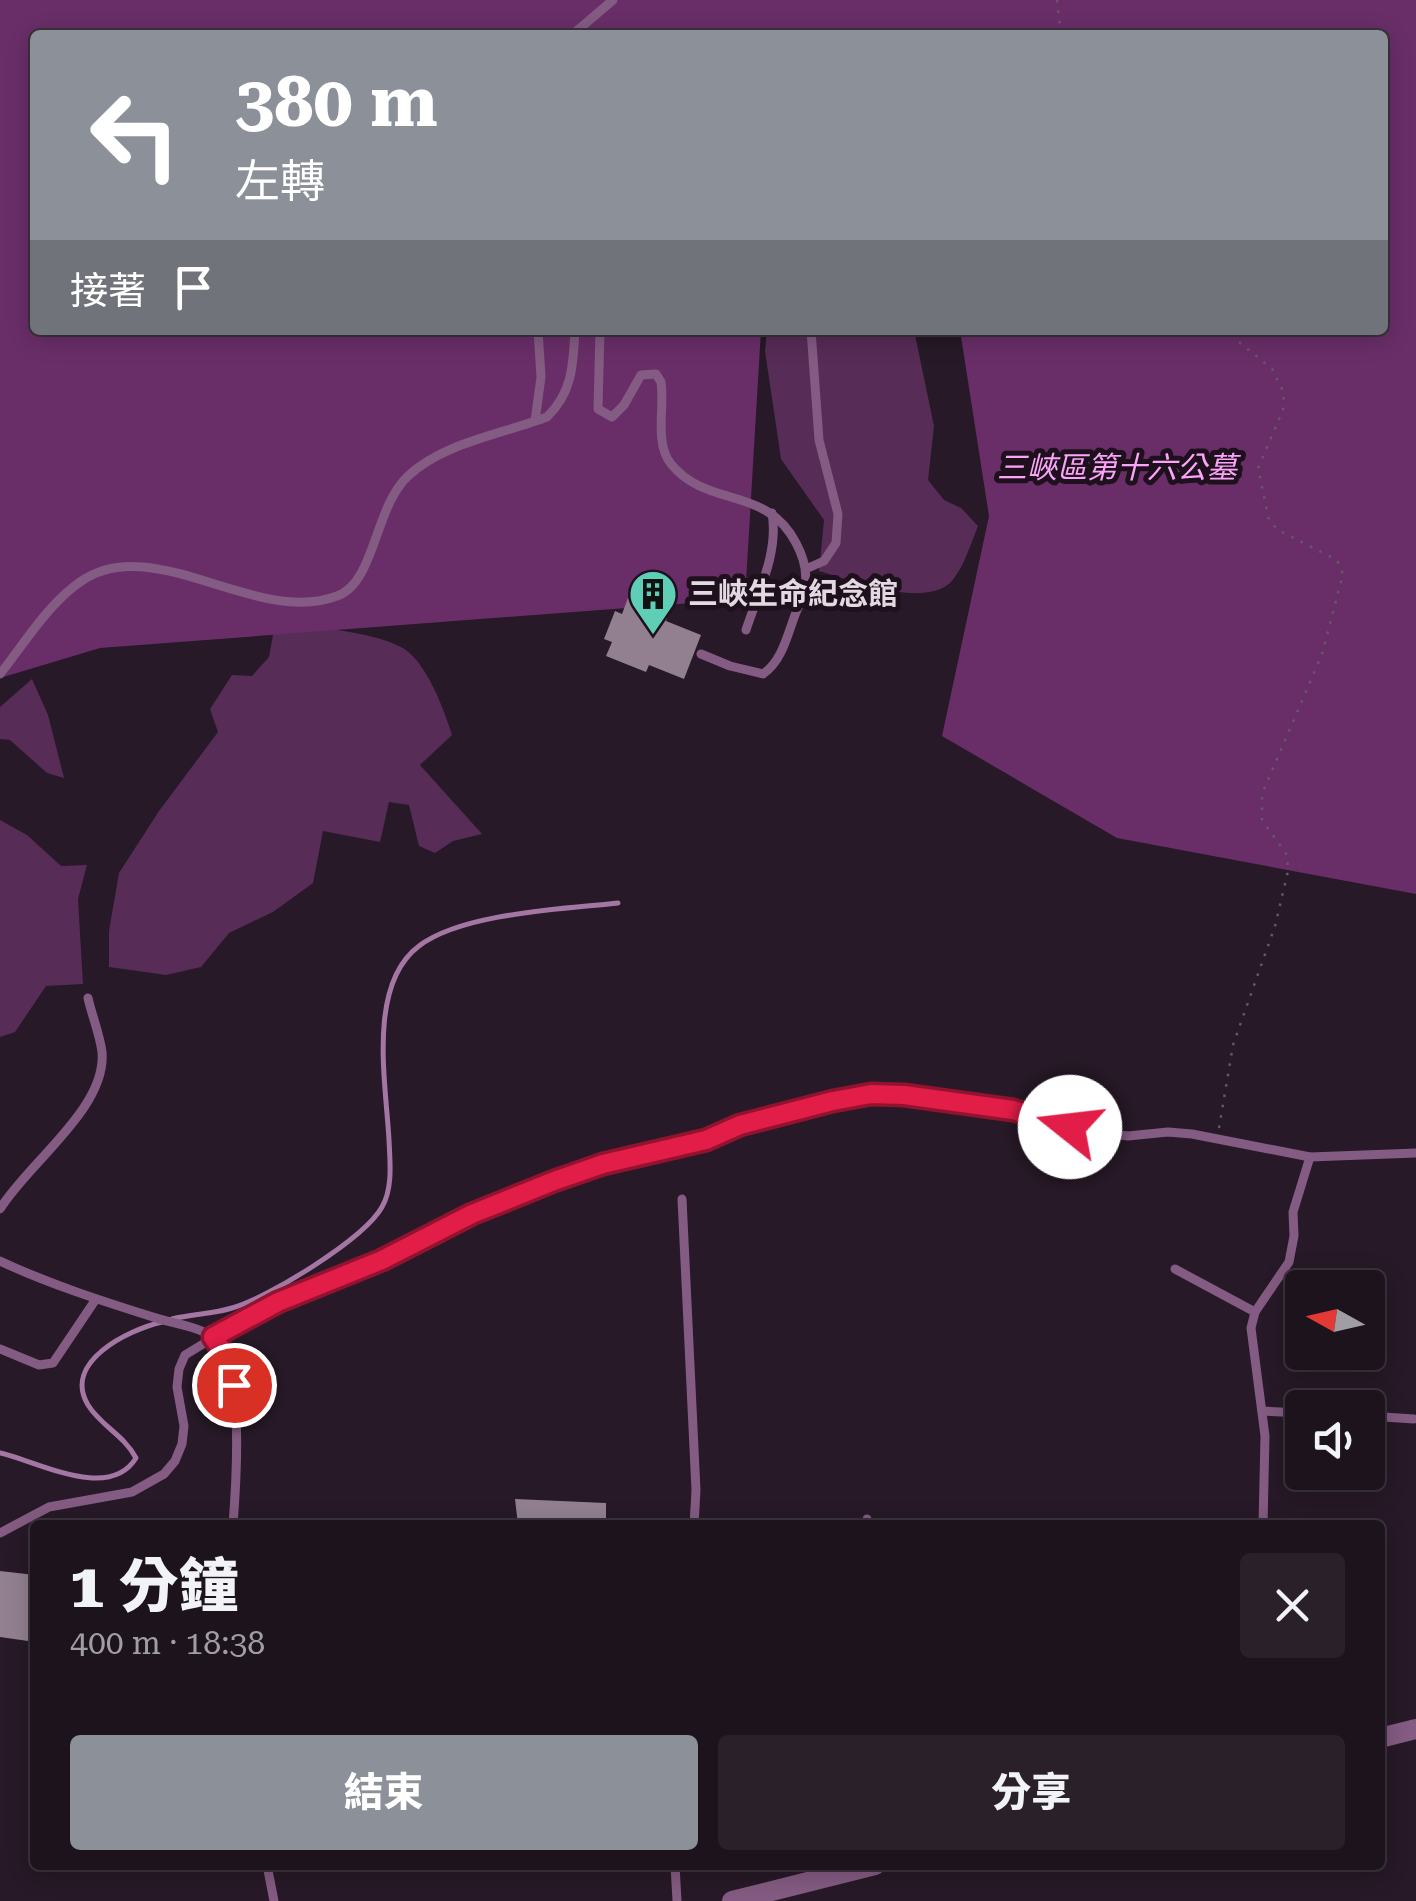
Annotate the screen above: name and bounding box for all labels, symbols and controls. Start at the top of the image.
text: 380 m [235,61,438,143]
icon: left [70,70,200,200]
text: 左轉 [235,155,325,208]
icon: arrive [166,260,221,315]
text: 接著 [70,269,146,313]
park label: 三峽區第十六公墓 [997,450,1242,485]
building icon: 三峽生命紀念館 [627,568,679,636]
place label: 三峽生命紀念館 [688,576,898,611]
position arrow [1018,1075,1122,1179]
north arrow [1285,1270,1385,1370]
map controls [1285,1270,1385,1490]
pin [192,1343,277,1428]
icon: arrive [207,1358,262,1413]
button: sound [1285,1390,1385,1490]
text: 1 分鐘 [70,1551,239,1622]
button: close [1240,1553,1345,1658]
text: 400 m · 18:38 [70,1624,265,1662]
button: 結束 [70,1735,698,1850]
button: 分享 [718,1735,1345,1850]

